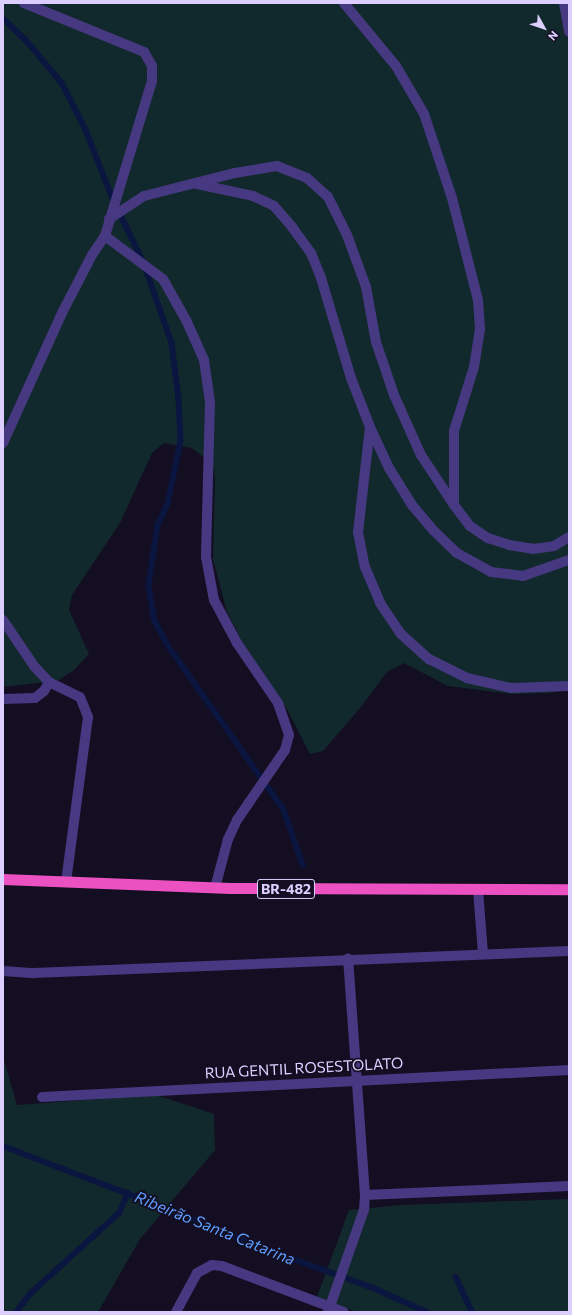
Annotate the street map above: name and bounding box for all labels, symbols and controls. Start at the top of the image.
north arrow [524,8,564,48]
text: N [546,29,561,43]
road number: BR-482 [256,877,316,901]
street label: RUA GENTIL ROSESTOLATO [204,1054,404,1082]
water label: Ribeirão Santa Catarina [132,1187,298,1269]

